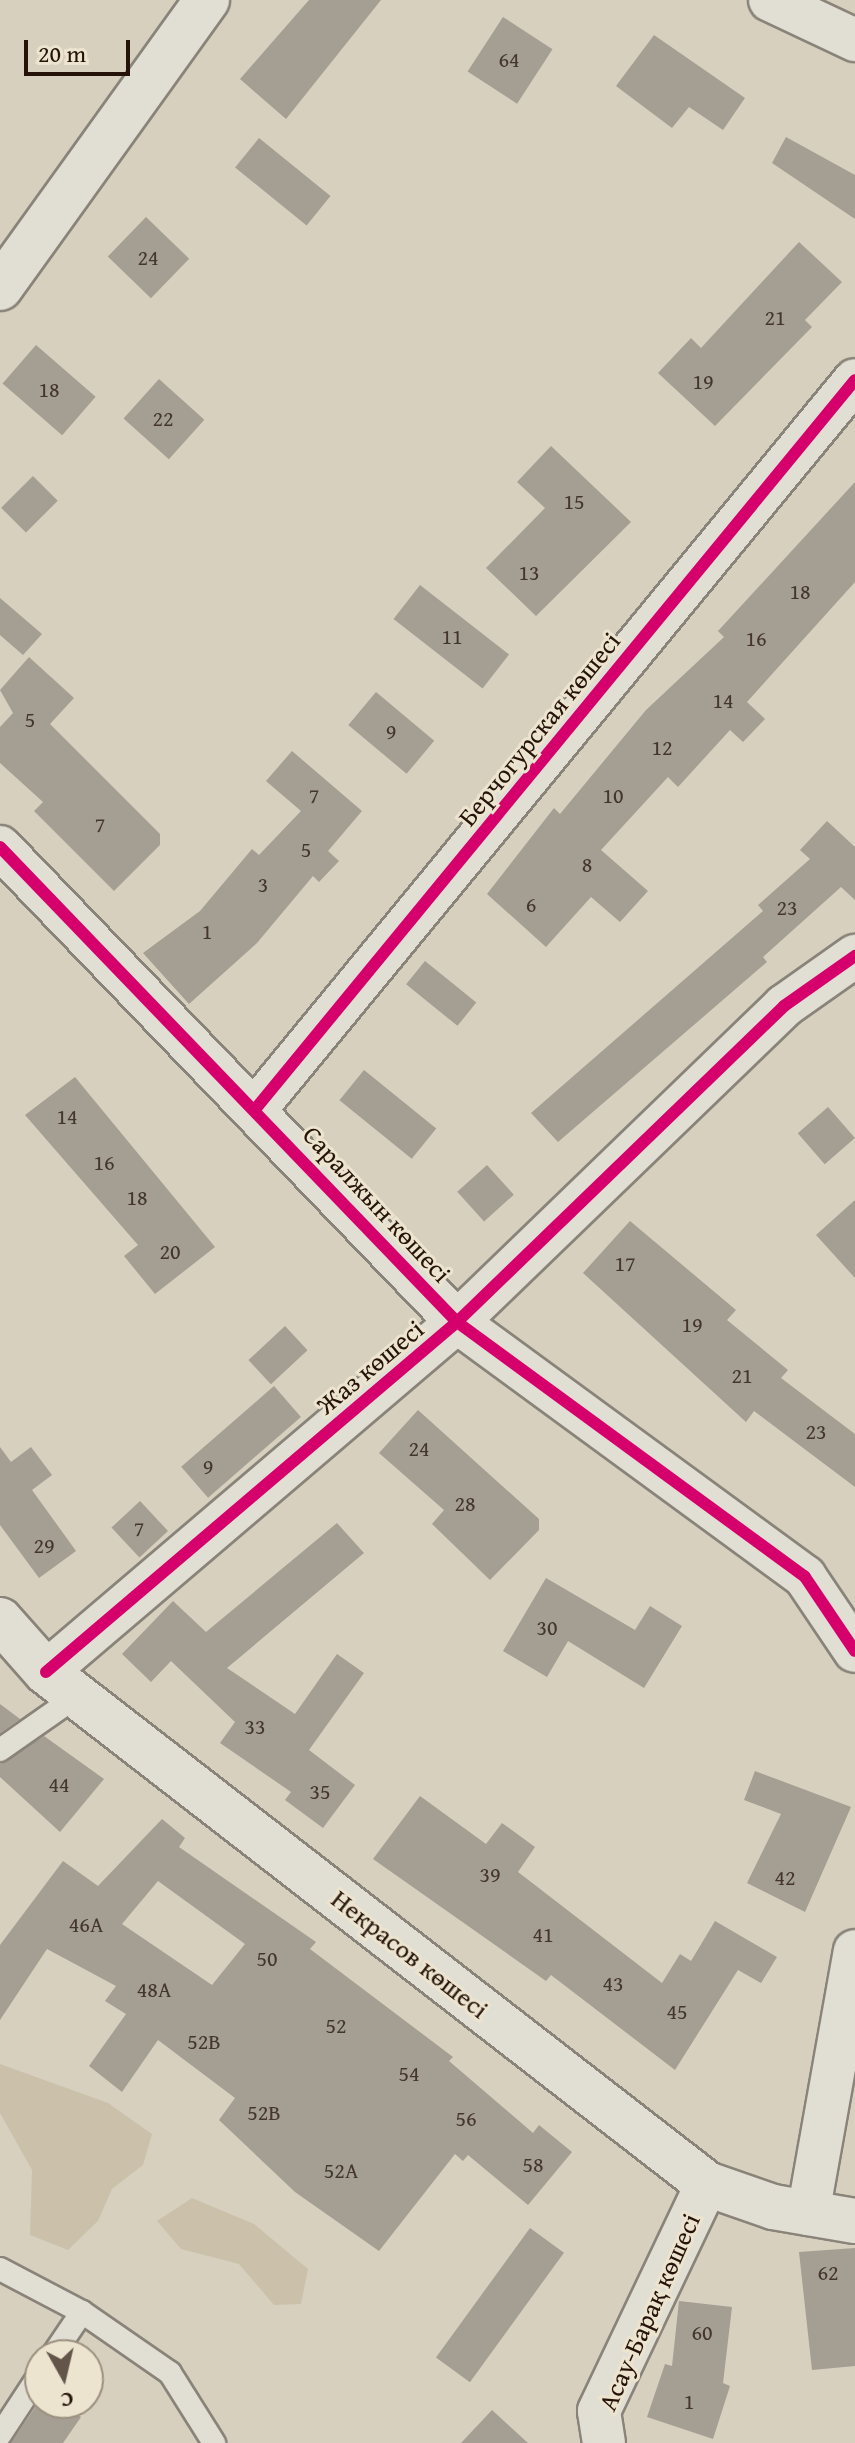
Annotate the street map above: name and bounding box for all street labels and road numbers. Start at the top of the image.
street label: Берчогурская көшесі [451,626,627,832]
street label: Саралжын көшесі [296,1119,458,1289]
street label: Жаз көшесі [310,1313,430,1421]
street label: Некрасов көшесі [325,1883,495,2025]
street label: Асау-Барақ көшесі [592,2209,706,2415]

